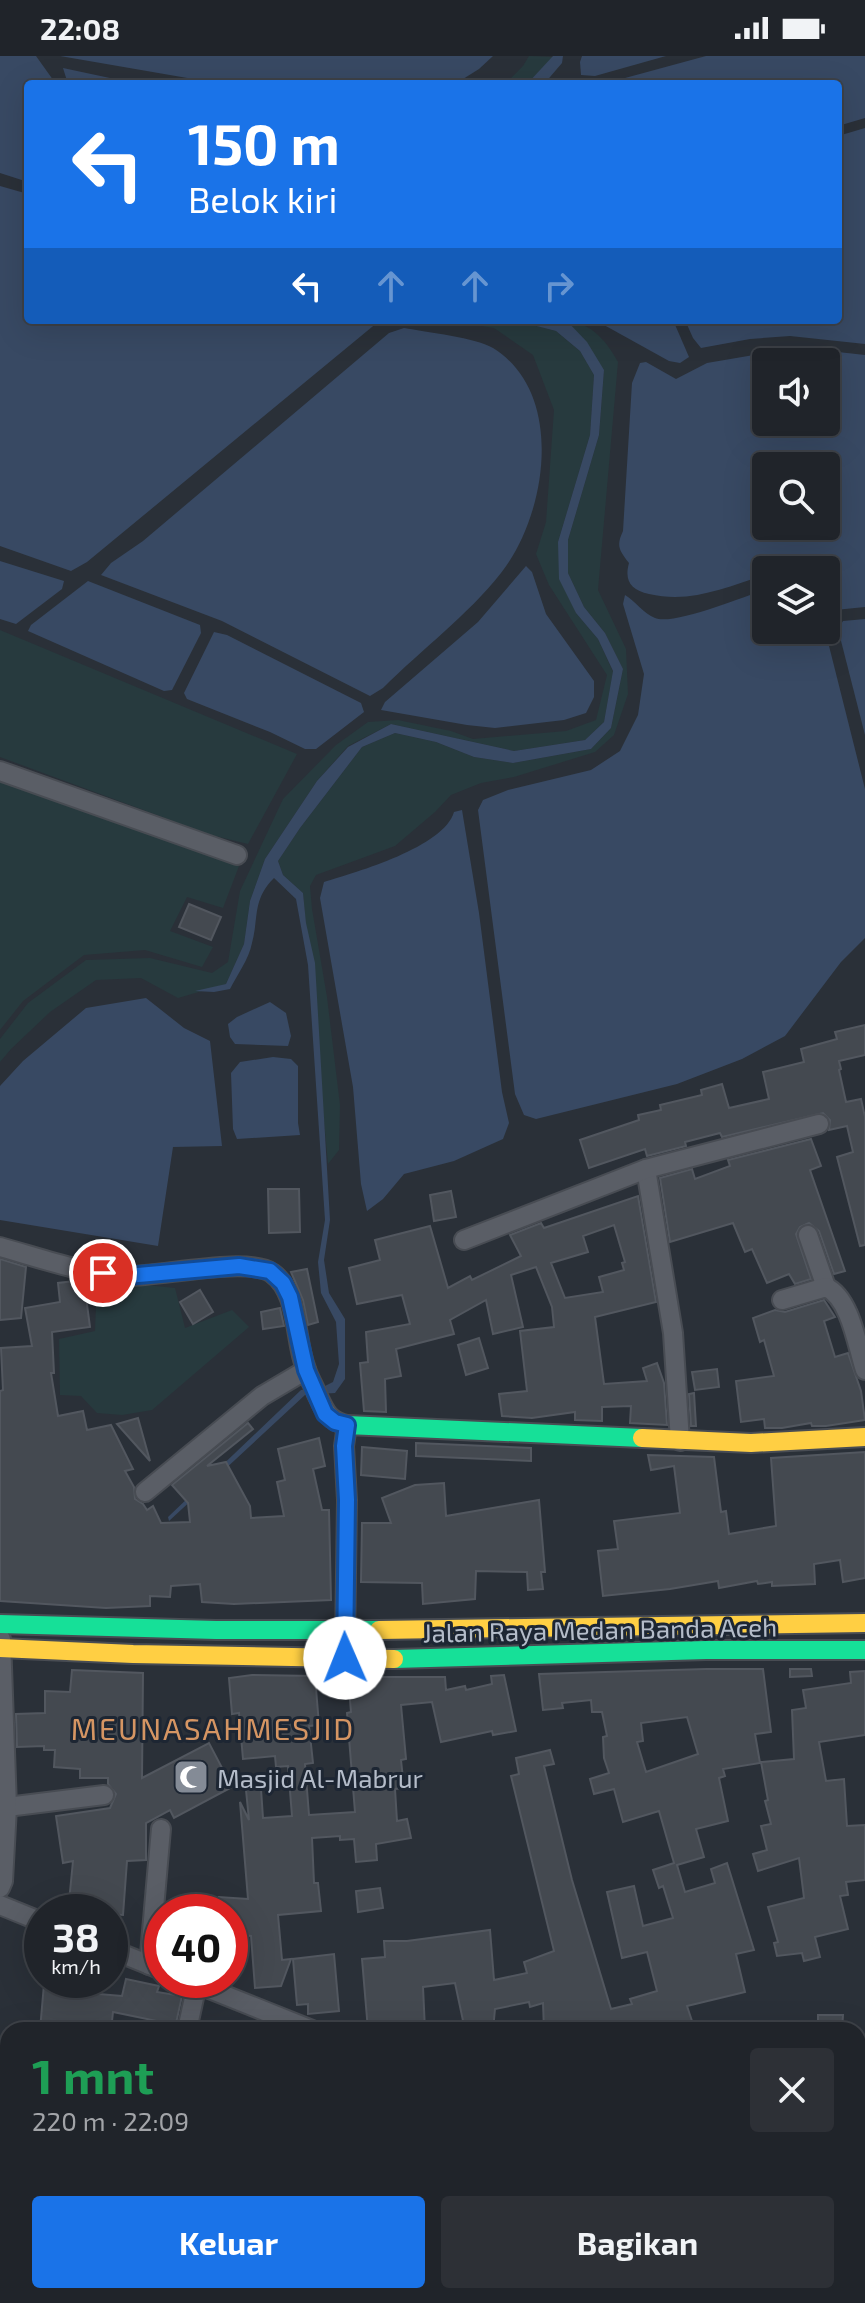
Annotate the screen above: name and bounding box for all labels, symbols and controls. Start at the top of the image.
text: 22:08 [40,10,120,46]
text: 150 m [188,109,340,176]
icon: left [56,112,160,216]
text: Belok kiri [188,177,337,220]
icon: left [285,264,329,308]
icon: ahead [369,264,413,308]
icon: ahead [453,264,497,308]
icon: right [537,264,581,308]
map controls [752,348,840,644]
button: sound [752,348,840,436]
button: search [752,452,840,540]
button: layers [752,556,840,644]
pin [69,1239,137,1307]
icon: arrive [81,1251,125,1295]
street label: Jalan Raya Medan Banda Aceh [423,1610,777,1648]
position arrow [303,1616,387,1700]
district label: MEUNASAHMESJID [71,1710,355,1746]
mosque icon: Masjid Al-Mabrur [172,1758,210,1796]
place label: Masjid Al-Mabrur [217,1762,423,1793]
speed limit sign: 40 [144,1894,248,1998]
text: 38 [52,1912,100,1960]
text: km/h [51,1954,101,1978]
text: 1 mnt [32,2046,154,2104]
button: close [750,2048,834,2132]
text: 220 m · 22:09 [32,2105,189,2136]
button: Keluar [32,2196,425,2288]
button: Bagikan [441,2196,834,2288]

